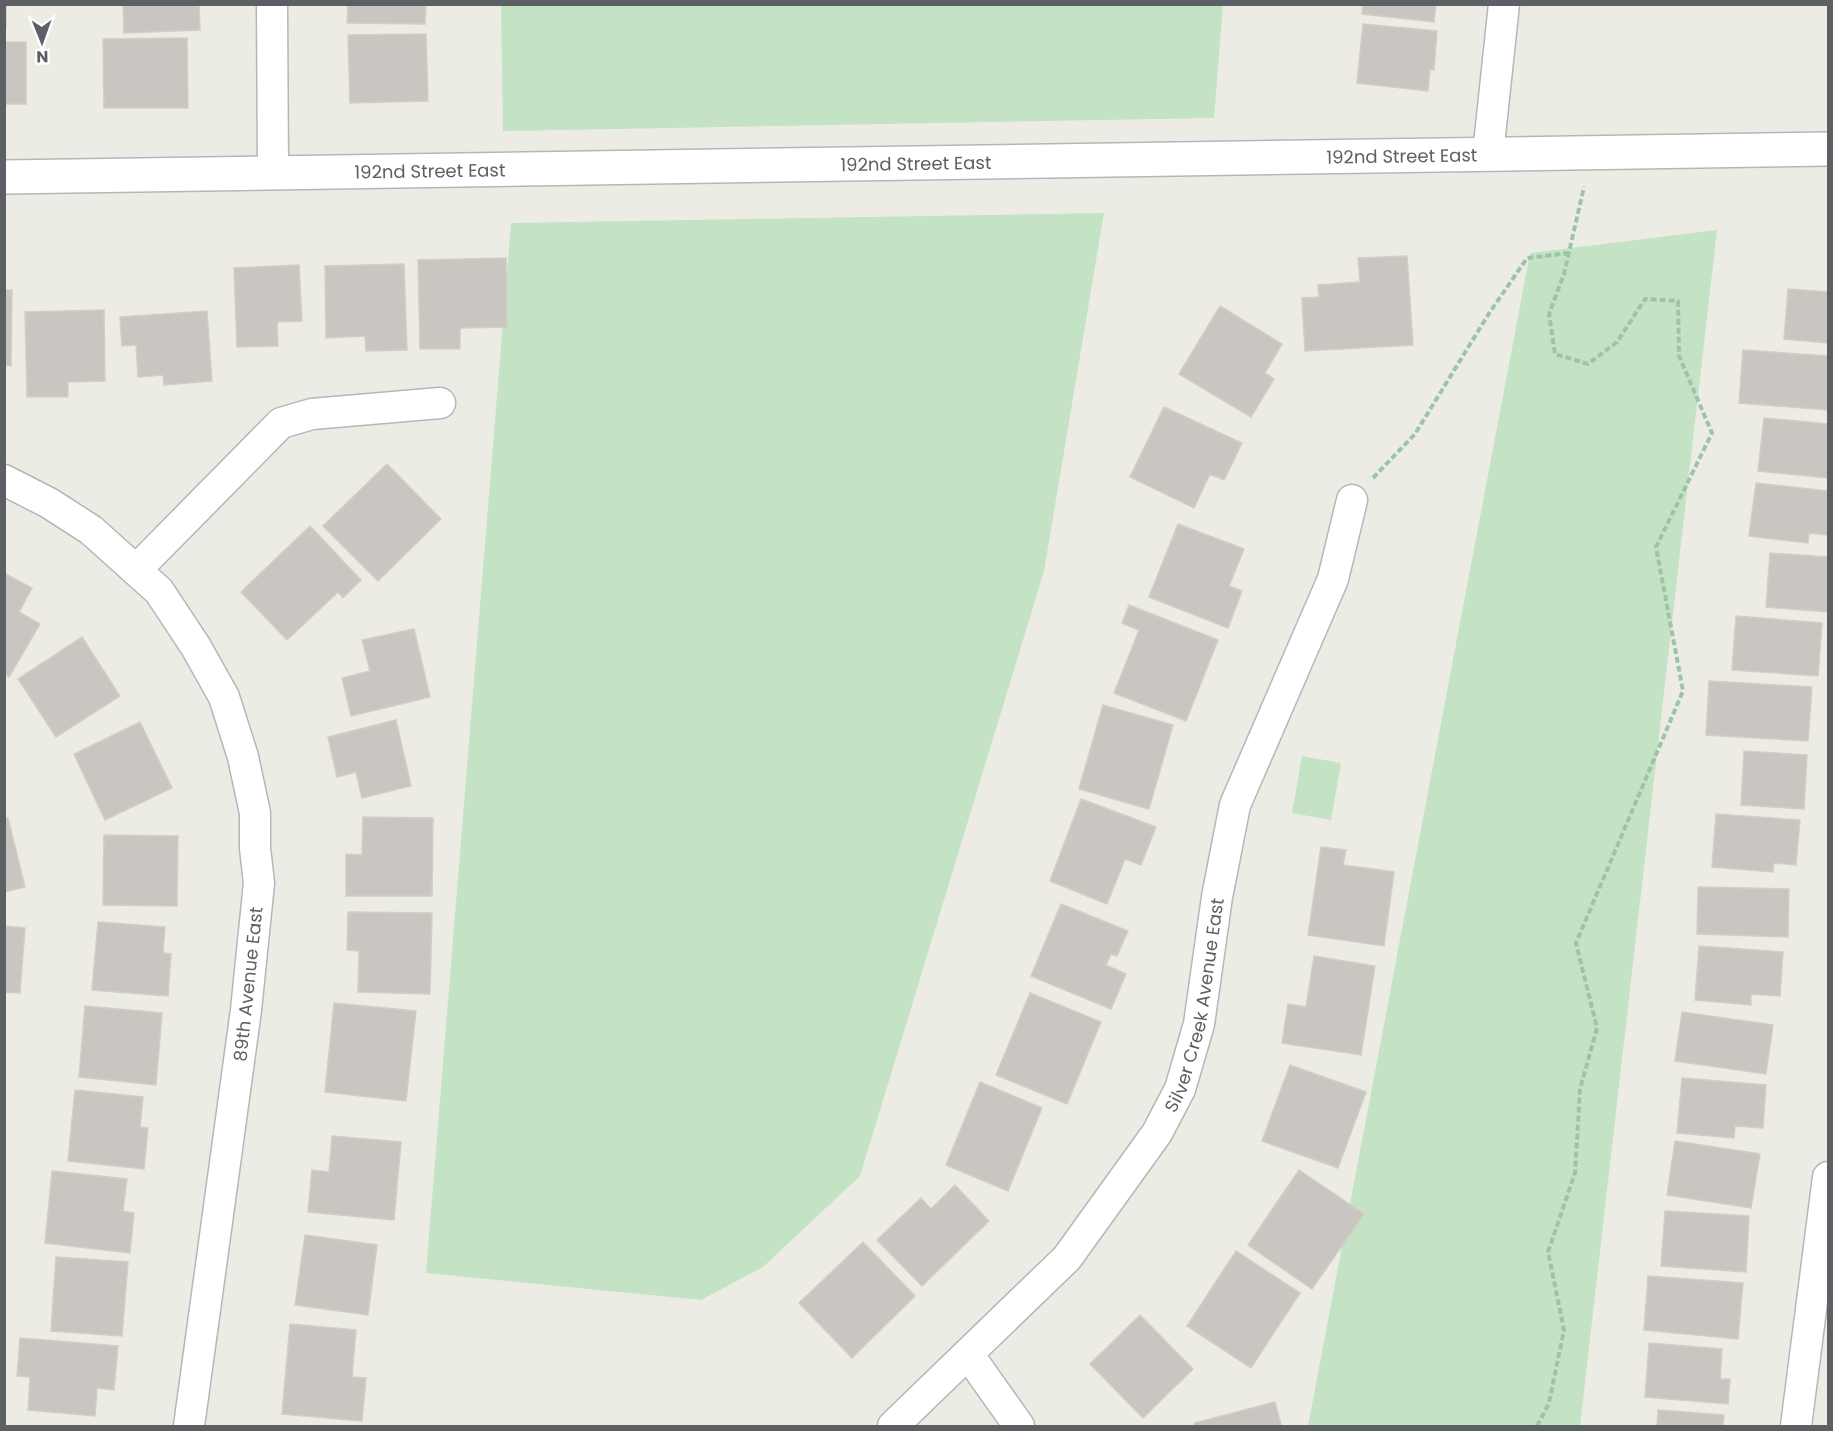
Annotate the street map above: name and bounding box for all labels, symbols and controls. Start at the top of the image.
north arrow [12,12,72,72]
text: N [36,45,48,68]
street label: 192nd Street East [1326,142,1477,169]
street label: 192nd Street East [840,149,992,177]
street label: 192nd Street East [354,157,506,184]
street label: Silver Creek Avenue East [1158,896,1229,1116]
street label: 89th Avenue East [227,905,269,1063]

